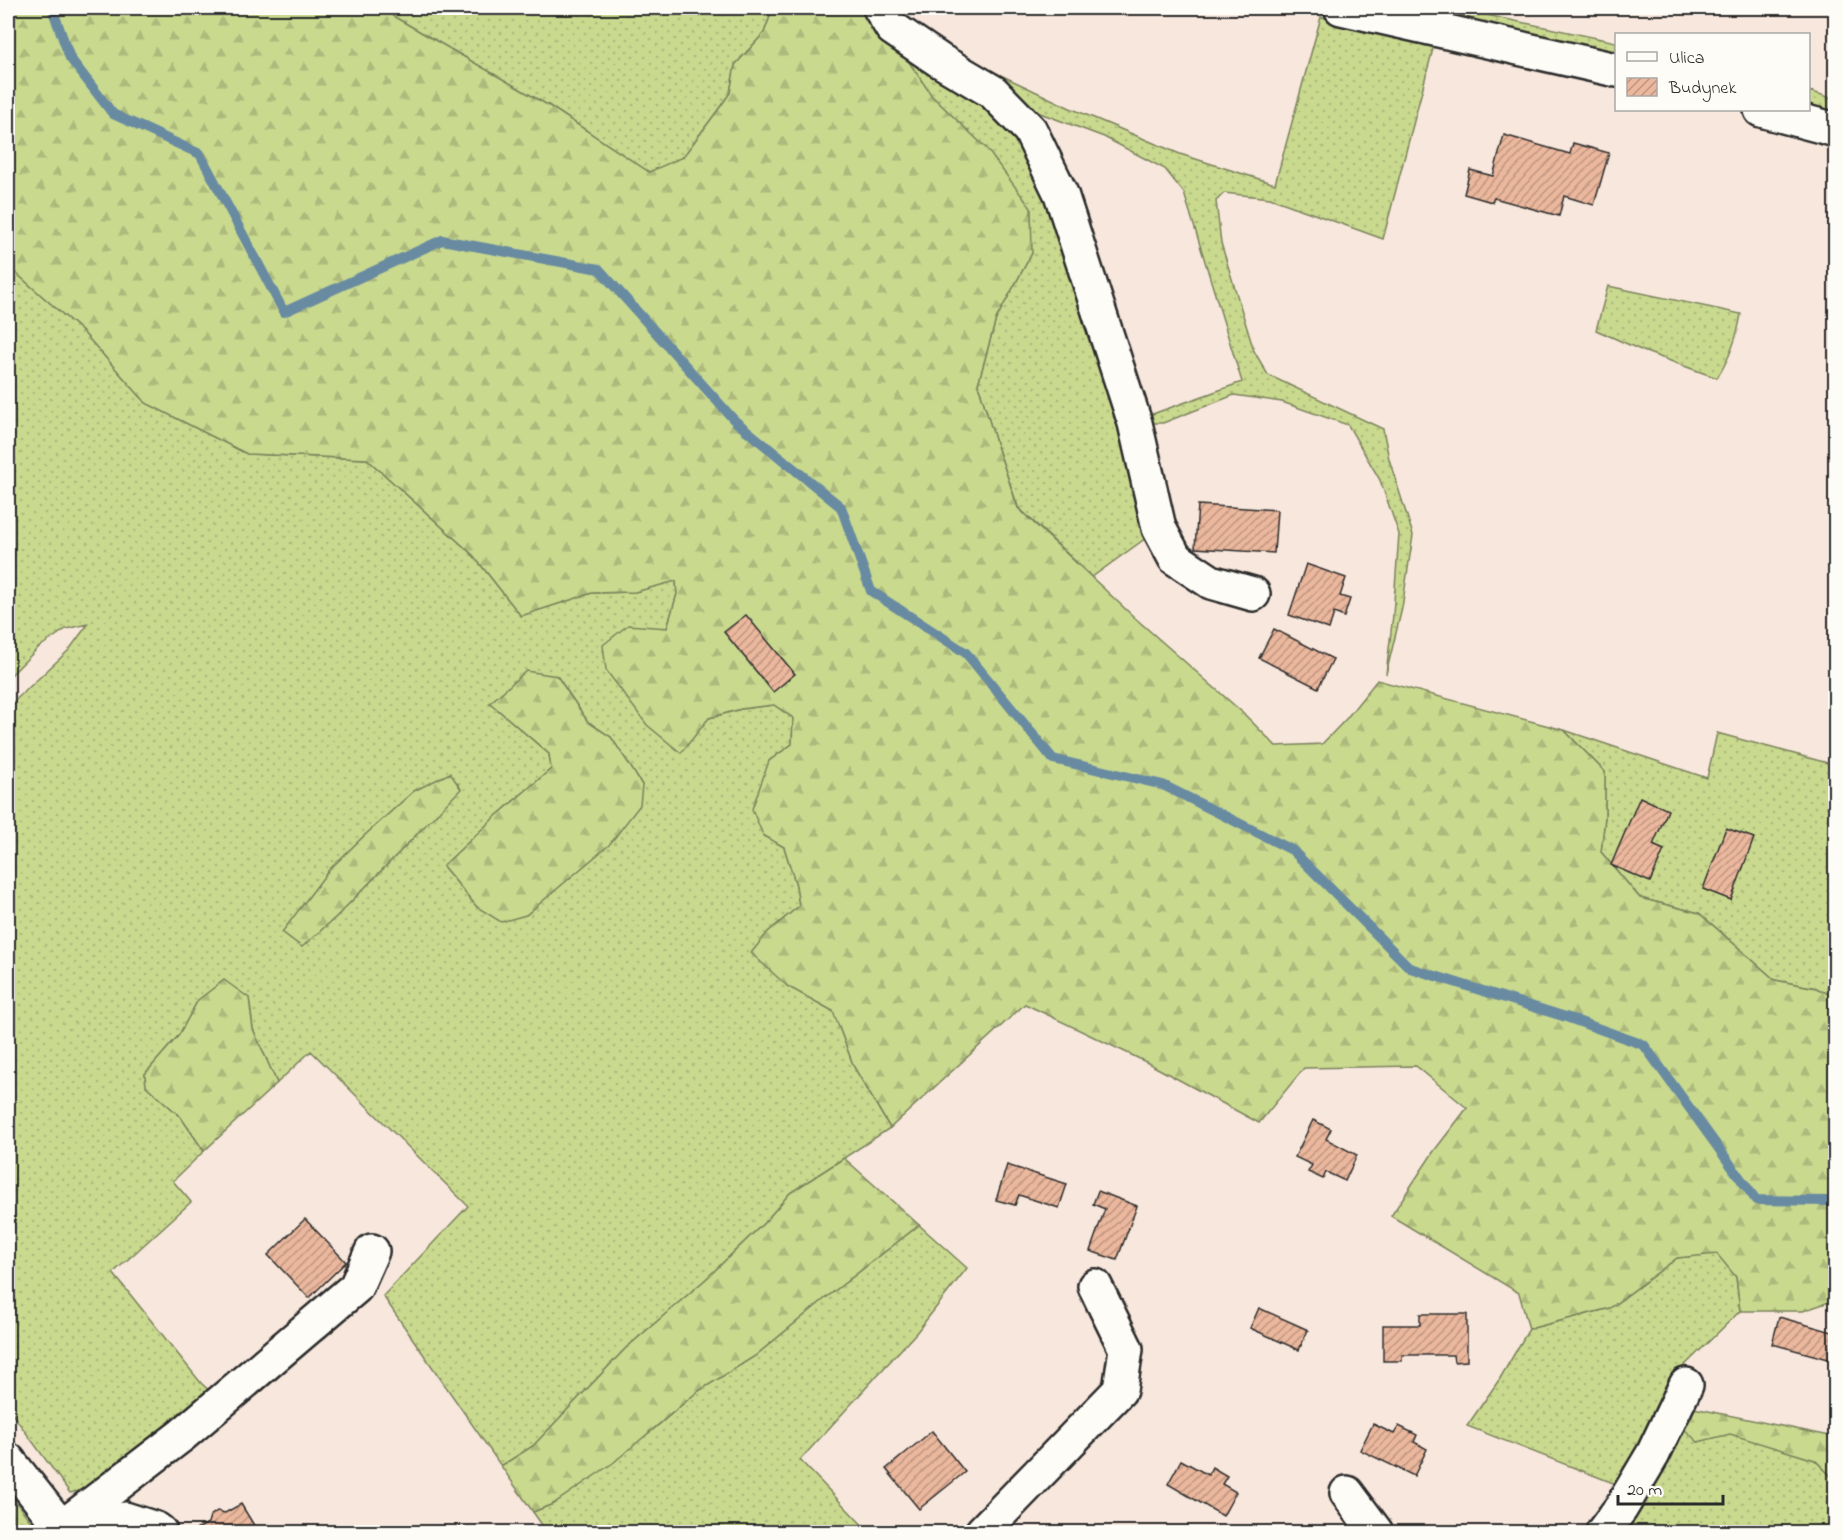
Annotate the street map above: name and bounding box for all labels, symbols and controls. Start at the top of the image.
legend [1615,33,1810,111]
text: Ulica [1669,46,1704,72]
text: Budynek [1668,76,1736,102]
scale bar [1618,1468,1723,1506]
text: 20 m [1627,1478,1662,1504]

